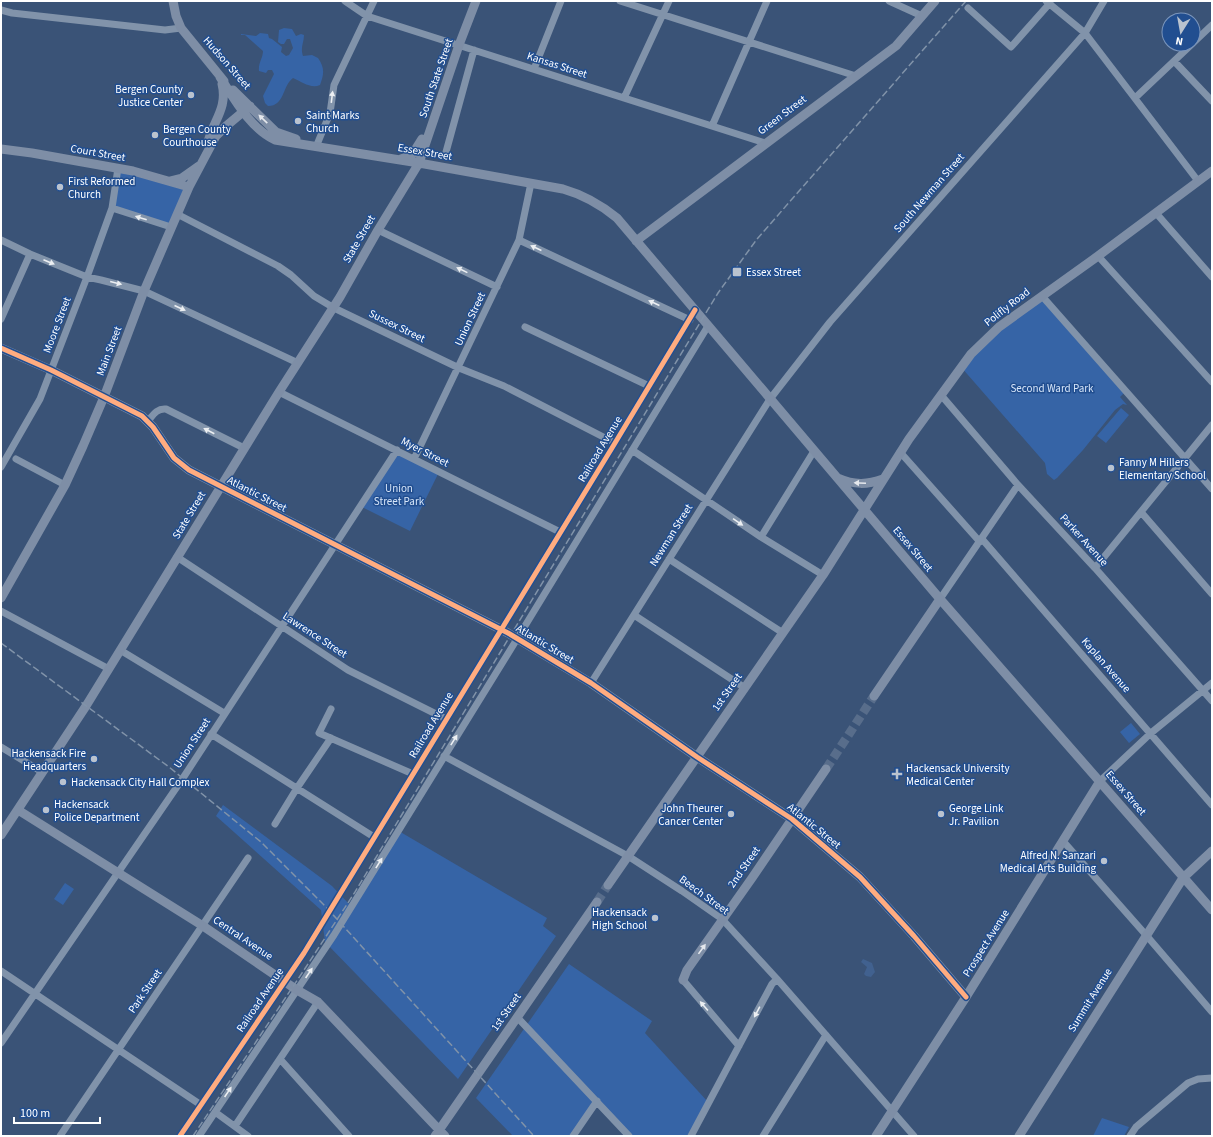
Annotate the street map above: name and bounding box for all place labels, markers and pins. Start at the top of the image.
place label: Bergen County Justice Center [115,82,183,110]
marker: Bergen County Justice Center [186,90,196,100]
place label: Saint Marks Church [306,108,360,136]
marker: Saint Marks Church [293,116,303,126]
place label: Bergen County Courthouse [163,122,231,150]
marker: Bergen County Courthouse [150,130,160,140]
place label: First Reformed Church [68,174,135,202]
marker: First Reformed Church [55,182,65,192]
place label: Essex Street [746,265,801,280]
marker: Essex Street [731,266,743,278]
place label: Fanny M Hillers Elementary School [1119,455,1206,483]
marker: Fanny M Hillers Elementary School [1106,463,1116,473]
place label: Hackensack Fire Headquarters [11,746,87,774]
marker: Hackensack Fire Headquarters [89,754,99,764]
place label: Hackensack University Medical Center [906,761,1010,789]
marker: Hackensack University Medical Center [891,768,903,780]
place label: Hackensack City Hall Complex [71,775,209,790]
marker: Hackensack City Hall Complex [58,777,68,787]
place label: Hackensack Police Department [54,797,140,825]
place label: John Theurer Cancer Center [658,801,723,829]
place label: George Link Jr. Pavilion [949,801,1004,829]
marker: Hackensack Police Department [41,805,51,815]
marker: John Theurer Cancer Center [726,809,736,819]
marker: George Link Jr. Pavilion [936,809,946,819]
place label: Alfred N. Sanzari Medical Arts Building [1000,848,1096,876]
marker: Alfred N. Sanzari Medical Arts Building [1099,856,1109,866]
place label: Hackensack High School [592,905,648,933]
marker: Hackensack High School [650,913,660,923]

